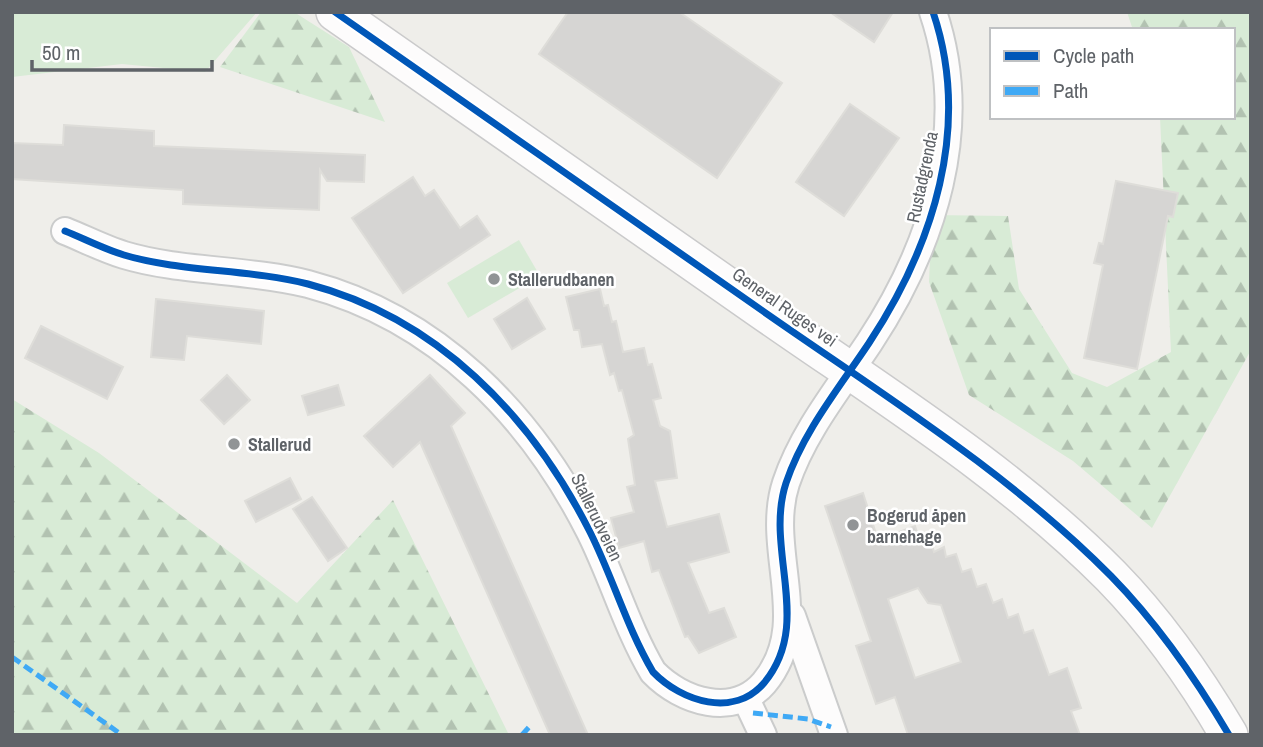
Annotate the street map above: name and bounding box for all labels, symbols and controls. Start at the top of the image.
scale bar [32,28,212,72]
legend [990,28,1235,119]
text: 50 m [42,38,80,67]
text: Cycle path [1053,41,1134,70]
text: Path [1053,76,1088,105]
street label: Rustadgrenda [900,129,944,225]
street label: General Ruges vei [727,261,843,353]
place label: Stallerudbanen [508,267,615,292]
marker: Stallerudbanen [486,271,502,287]
place label: Stallerud [248,432,311,457]
marker: Stallerud [226,436,242,452]
street label: Stallerudveien [565,469,629,565]
place label: Bogerud åpen barnehage [867,503,966,549]
marker: Bogerud åpen barnehage [845,517,861,533]

